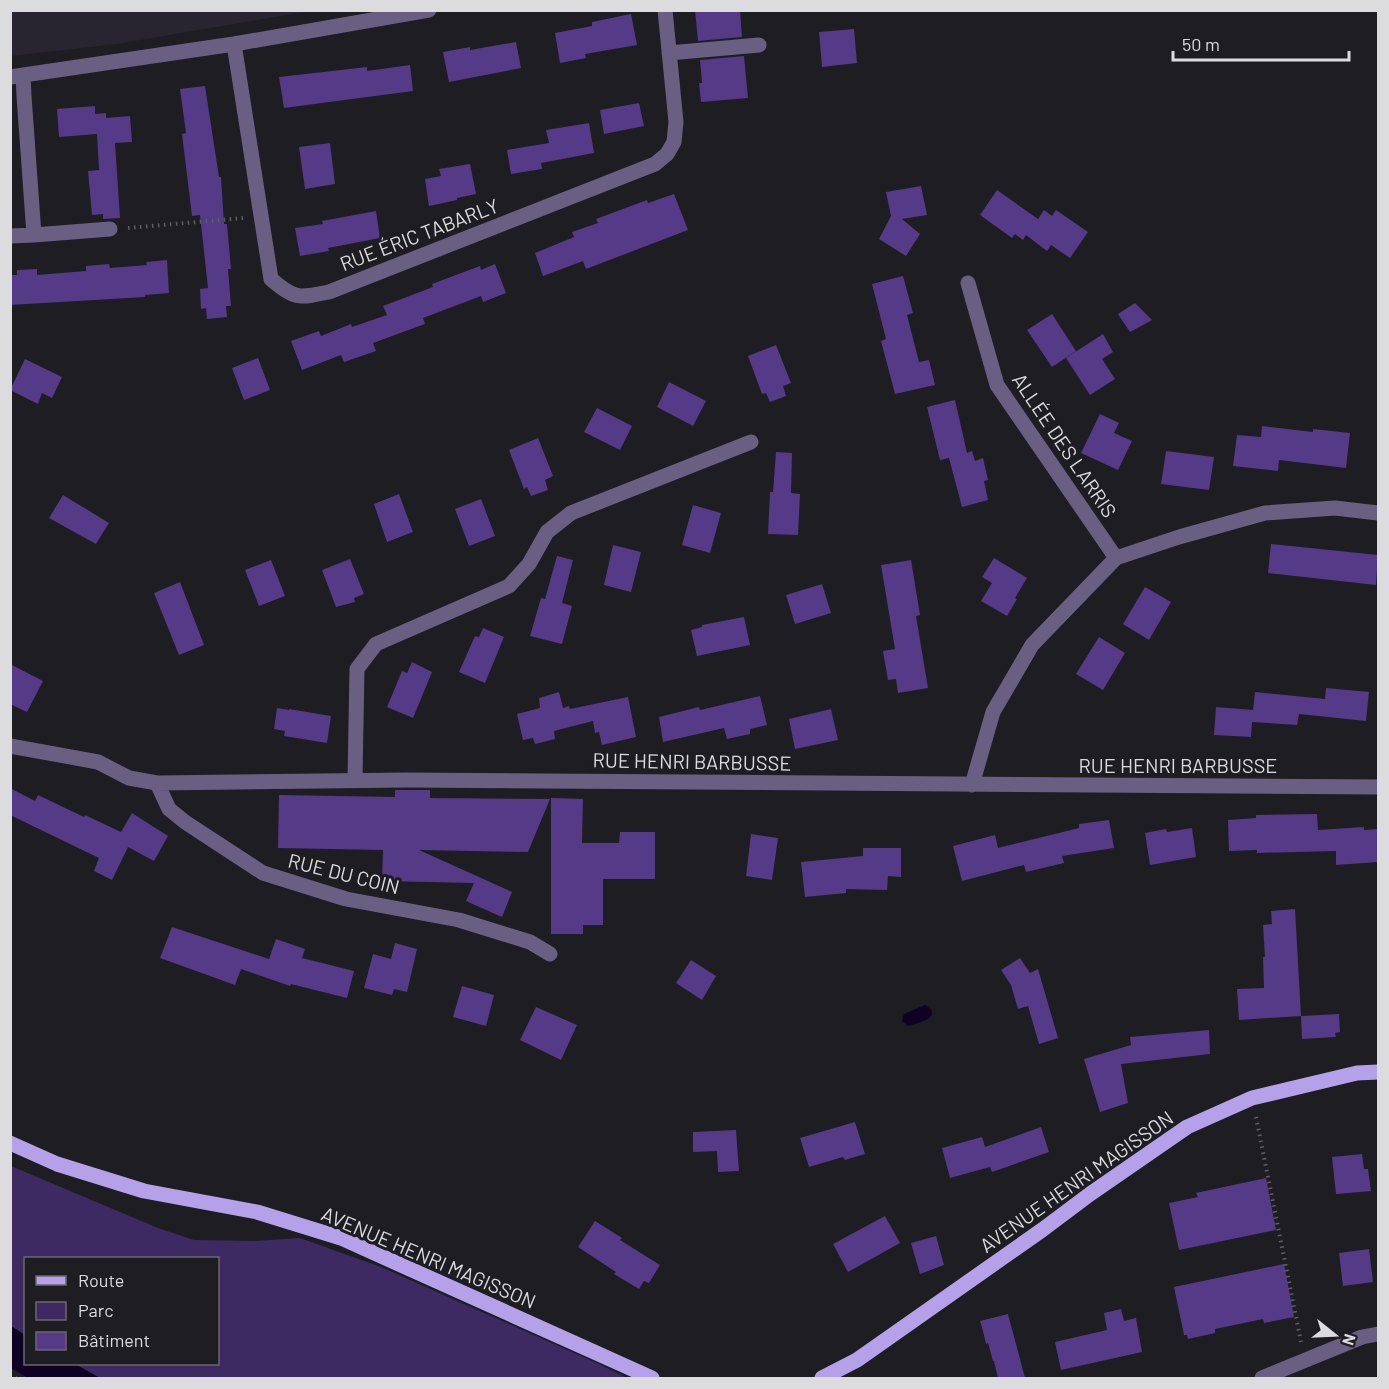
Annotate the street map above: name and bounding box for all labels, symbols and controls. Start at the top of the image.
scale bar [1173,24,1348,62]
text: 50 m [1182,33,1220,55]
street label: RUE ÉRIC TABARLY [336,193,502,275]
street label: ALLÉE DES LARRIS [1008,368,1122,522]
street label: RUE HENRI BARBUSSE [592,747,792,775]
street label: RUE HENRI BARBUSSE [1079,753,1277,777]
street label: RUE DU COIN [286,848,402,898]
street label: AVENUE HENRI MAGISSON [975,1105,1177,1257]
street label: AVENUE HENRI MAGISSON [318,1201,540,1313]
legend [24,1257,219,1365]
text: Route [78,1269,124,1291]
text: Parc [78,1299,114,1321]
north arrow [1305,1305,1365,1365]
text: Bâtiment [78,1329,150,1351]
text: N [1339,1332,1360,1348]

